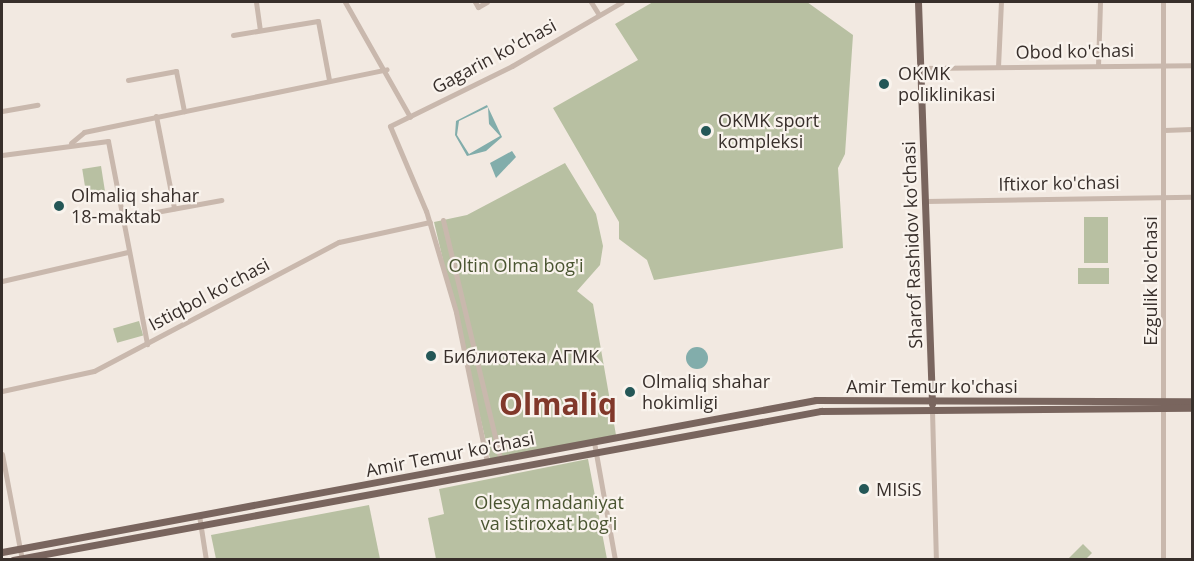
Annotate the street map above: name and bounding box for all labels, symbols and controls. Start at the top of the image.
street label: Gagarin ko'chasi [428,14,560,98]
street label: Obod ko'chasi [1016,39,1134,63]
place label: OKMK poliklinikasi [898,63,996,106]
marker: OKMK poliklinikasi [875,75,893,93]
place label: OKMK sport kompleksi [718,110,819,152]
marker: OKMK sport kompleksi [699,124,713,138]
street label: Sharof Rashidov ko'chasi [898,141,926,349]
street label: Iftixor ko'chasi [998,171,1120,195]
place label: Olmaliq shahar 18-maktab [71,185,199,228]
marker: Olmaliq shahar 18-maktab [52,199,66,213]
street label: Ezgulik ko'chasi [1139,216,1161,346]
street label: Istiqbol ko'chasi [145,253,273,335]
park label: Oltin Olma bog'i [448,254,584,276]
place label: Библиотека АГМК [443,345,599,367]
marker: Библиотека АГМК [424,349,438,363]
place label: Olmaliq shahar hokimligi [642,371,770,413]
street label: Amir Temur ko'chasi [846,375,1018,397]
marker: Olmaliq shahar hokimligi [623,385,637,399]
district label: Olmaliq [499,386,617,422]
street label: Amir Temur ko'chasi [364,427,536,481]
place label: MISiS [876,478,922,500]
marker: MISiS [857,482,871,496]
park label: Olesya madaniyat va istiroxat bog'i [474,492,624,534]

